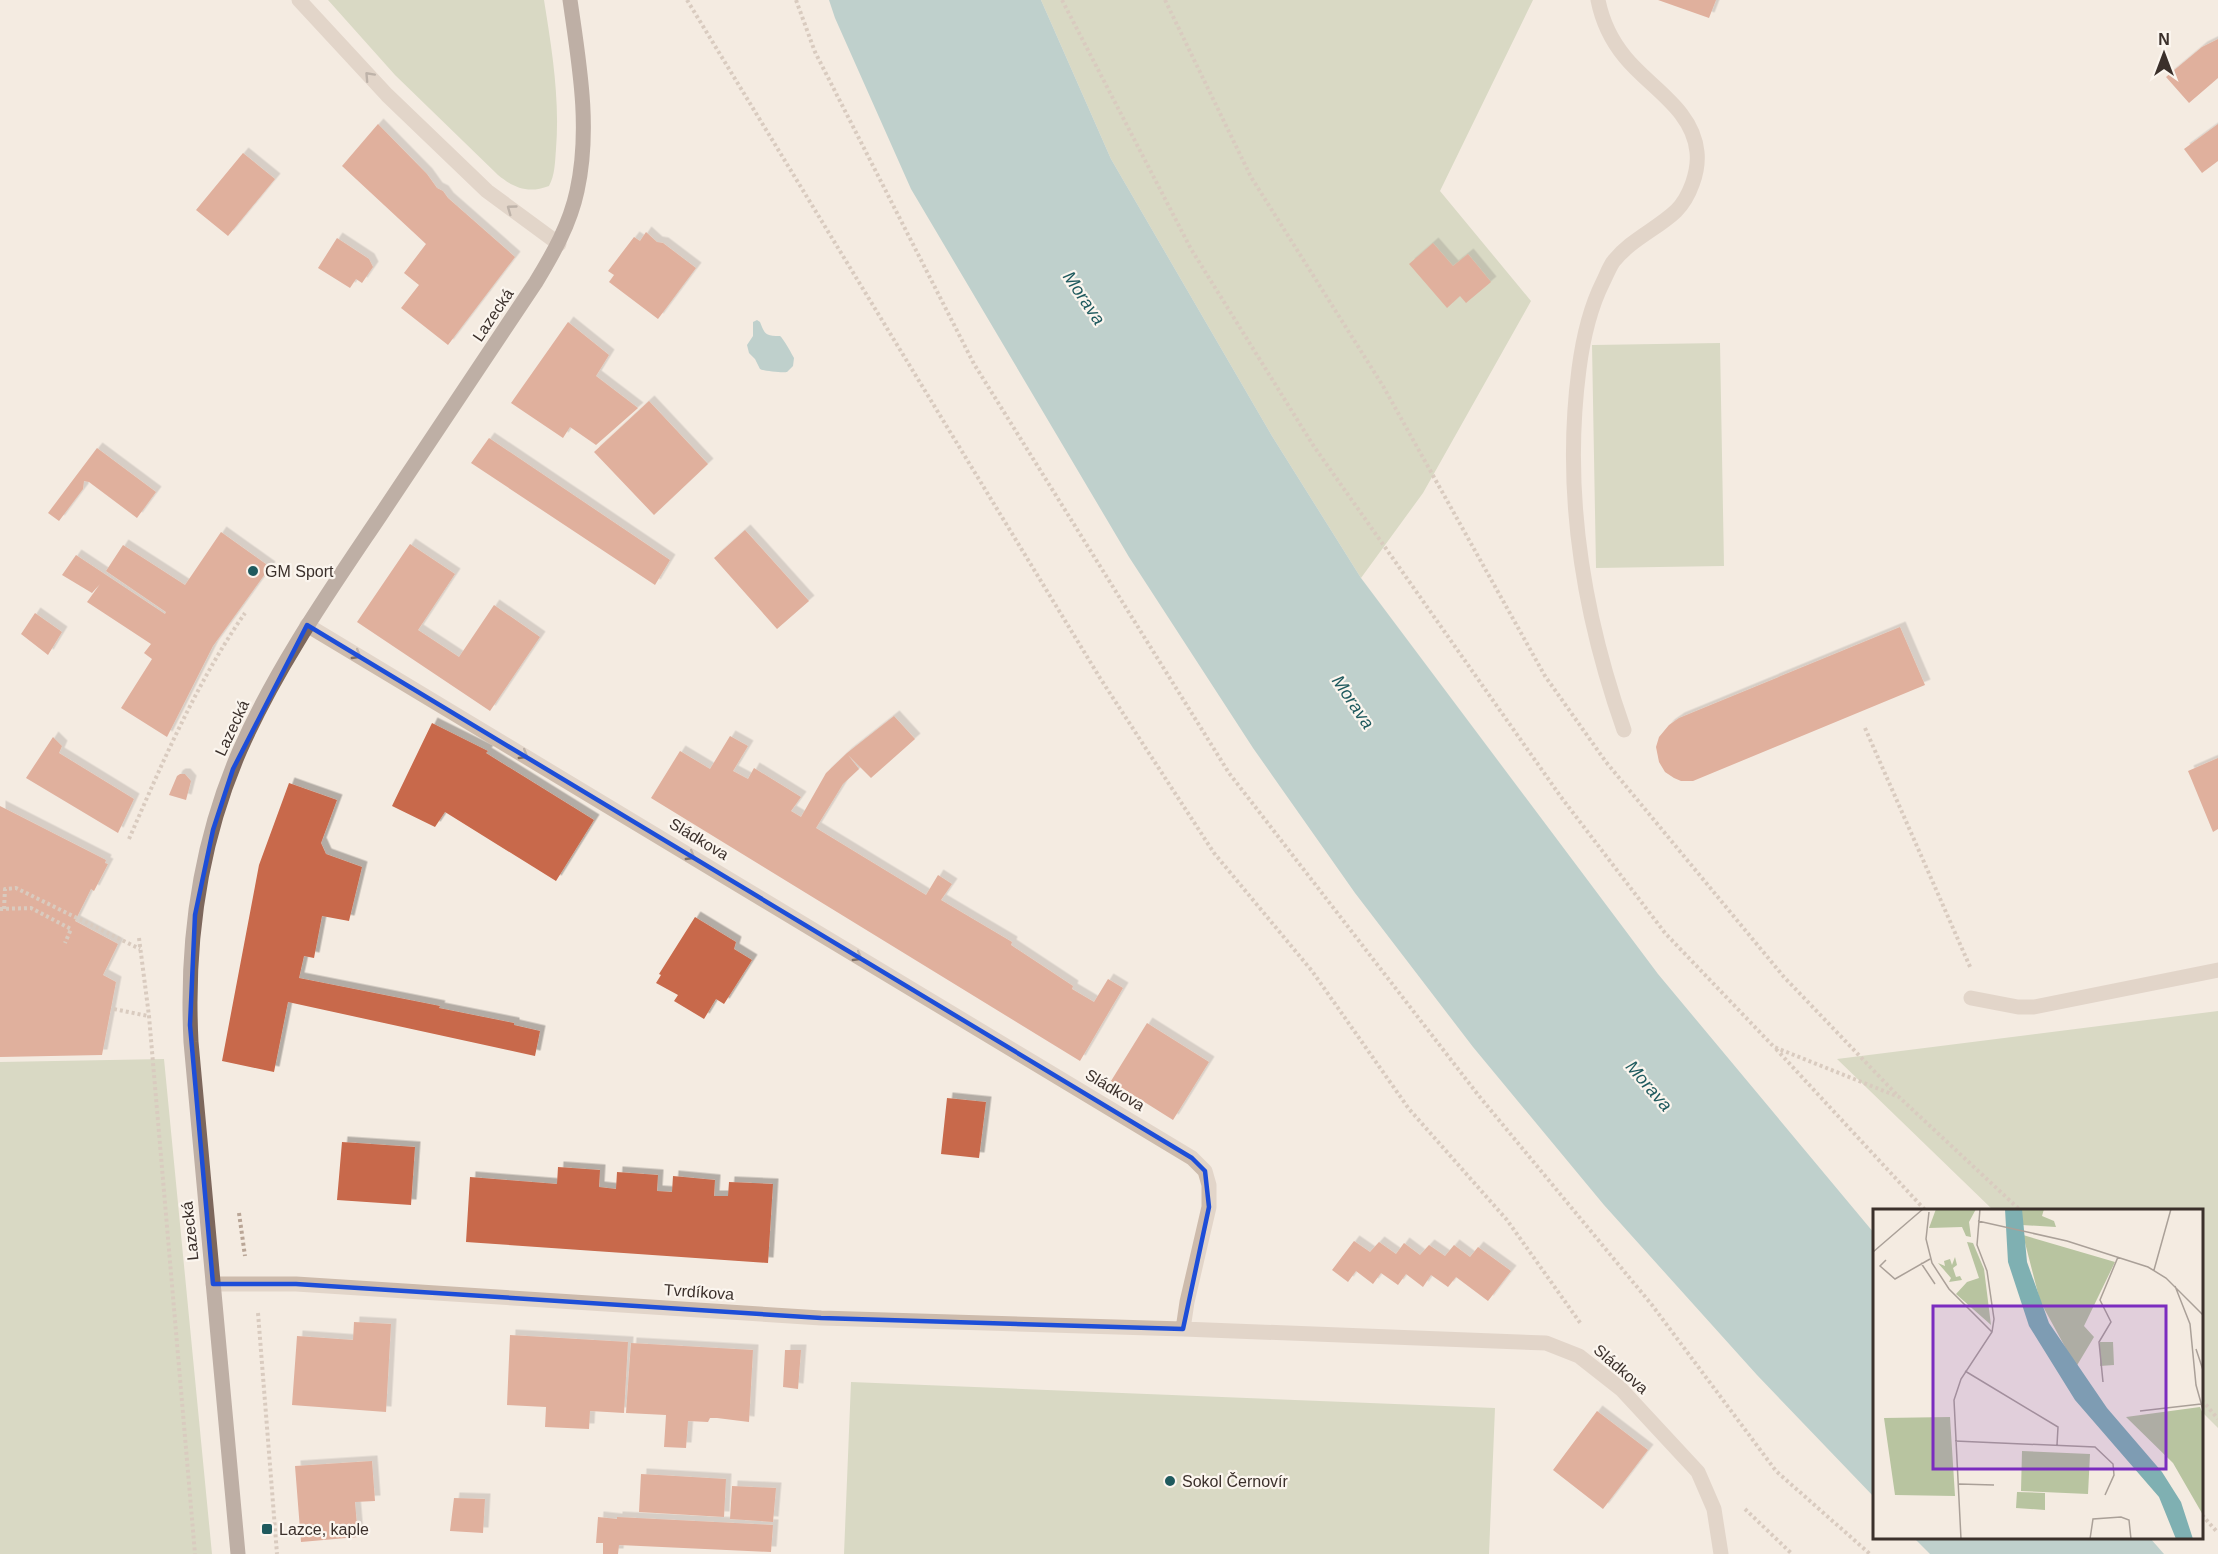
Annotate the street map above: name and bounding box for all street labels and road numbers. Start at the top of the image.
street label: Lazecká [469,285,517,344]
street label: Lazecká [212,697,252,759]
street label: Sládkova [666,815,732,863]
street label: Sládkova [1082,1066,1148,1114]
street label: Lazecká [178,1200,202,1262]
street label: Tvrdíkova [663,1281,735,1303]
street label: Sládkova [1591,1341,1651,1397]

